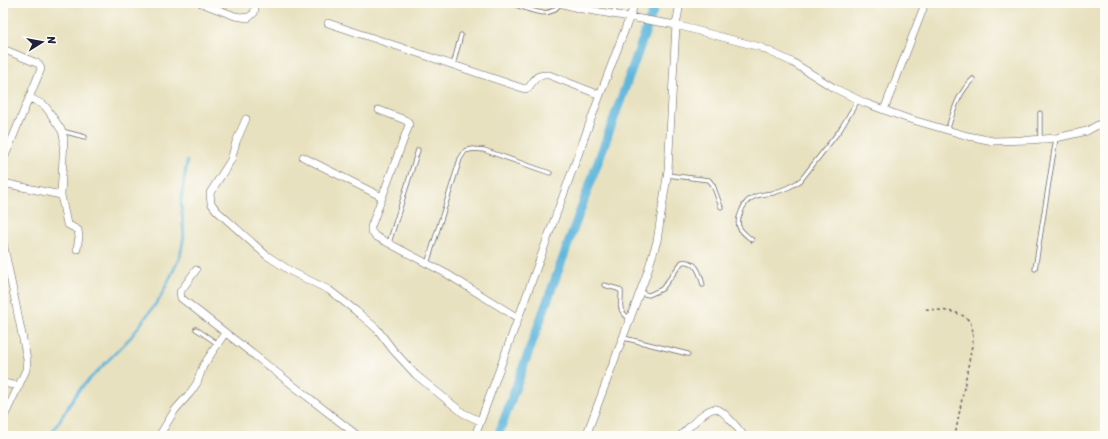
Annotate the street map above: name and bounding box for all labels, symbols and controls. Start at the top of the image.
north arrow [22,22,62,62]
text: N [41,34,61,46]

